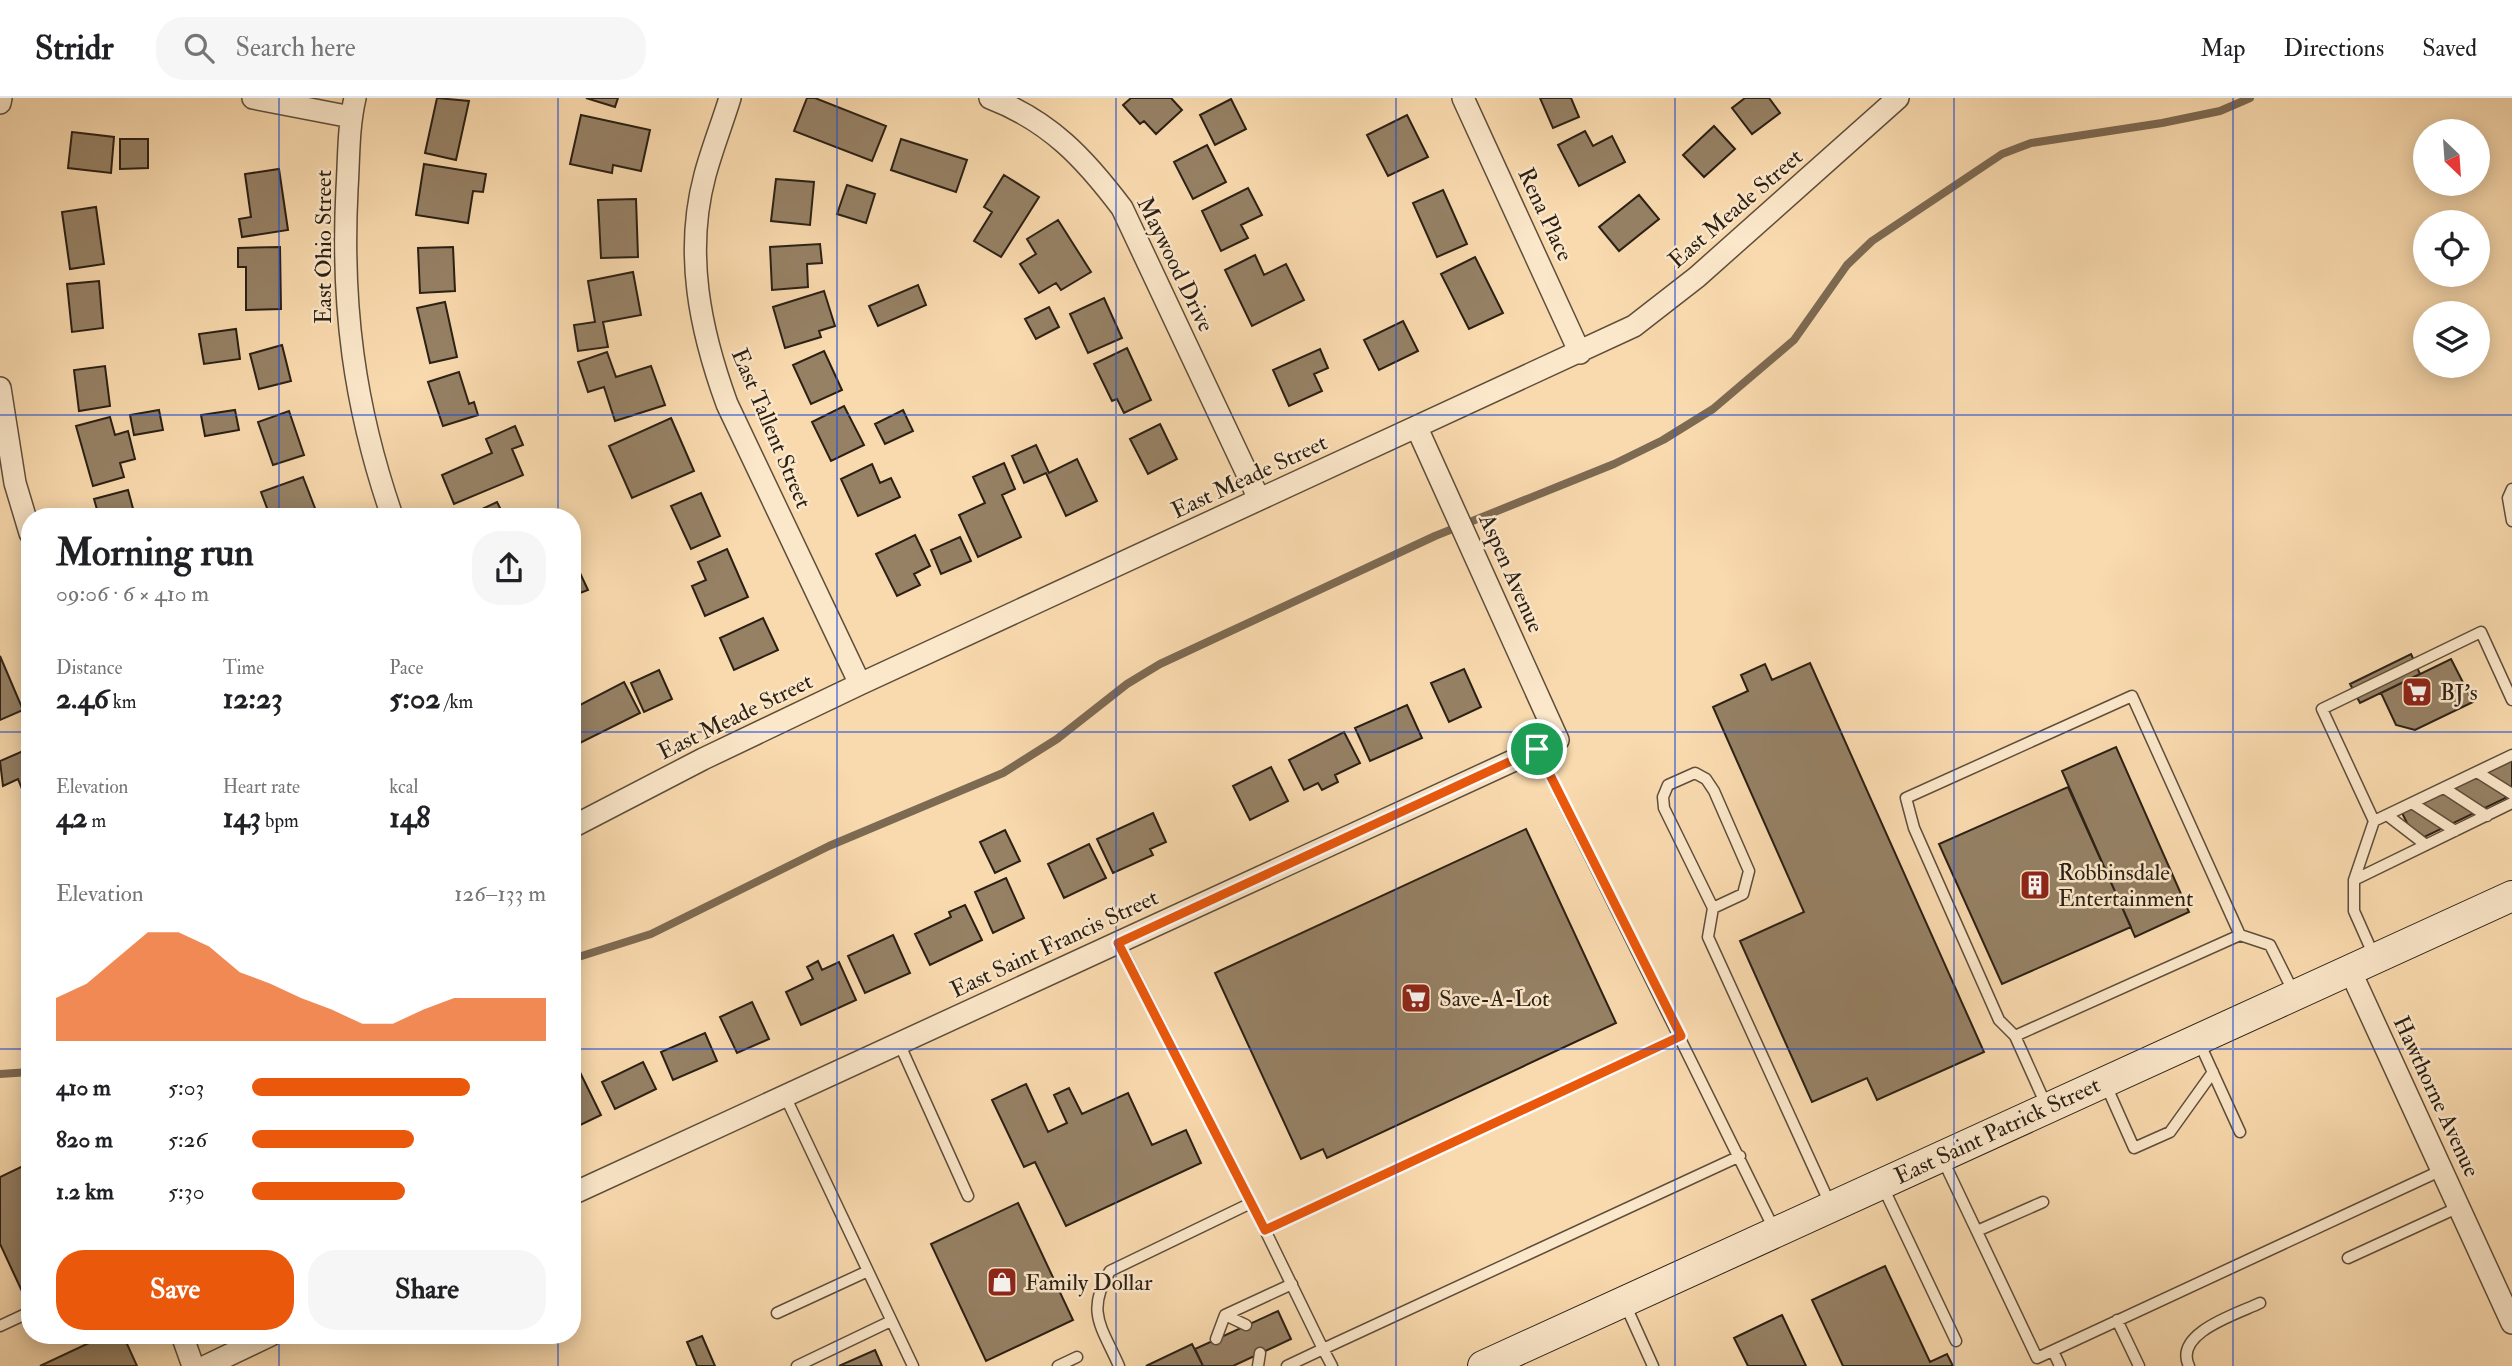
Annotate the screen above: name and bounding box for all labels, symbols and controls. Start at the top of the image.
search box [156,17,646,80]
text: Stridr [35,28,114,69]
icon: search [180,29,218,67]
text: Search here [236,32,356,64]
text: Map [2200,33,2245,64]
text: Directions [2283,33,2384,64]
text: Saved [2422,33,2477,64]
north arrow [2413,119,2490,196]
map controls [2413,119,2490,378]
street label: East Meade Street [1662,142,1808,275]
street label: Rena Place [1511,163,1580,266]
street label: East Ohio Street [309,170,338,324]
street label: Maywood Drive [1130,192,1221,337]
button: locate [2413,210,2490,287]
button: layers [2413,301,2490,378]
street label: East Tallent Street [725,344,818,513]
street label: East Meade Street [1167,428,1332,525]
street label: Aspen Avenue [1471,508,1551,638]
text: Morning run [56,529,254,577]
button: share [472,531,546,605]
text: 09:06 · 6 × 410 m [56,579,209,608]
text: Distance [56,656,122,680]
text: Time [223,656,264,680]
text: Pace [389,656,423,680]
street label: East Meade Street [653,667,817,766]
supermarket icon: BJ's [2400,675,2434,709]
place label: BJ's [2440,678,2478,707]
text: 2.46 [56,680,109,717]
text: 12:23 [223,680,283,717]
text: 5:02 [389,680,441,717]
text: km [109,690,137,714]
text: /km [441,690,473,714]
pin [1507,719,1567,779]
icon: arrive [1518,730,1556,768]
text: Elevation [56,775,128,799]
text: Heart rate [223,775,300,799]
text: kcal [389,775,418,799]
text: 42 [56,799,87,836]
text: 143 [223,799,261,836]
text: 148 [389,799,430,836]
text: m [87,809,106,833]
text: bpm [261,809,299,833]
place label: Robbinsdale Entertainment [2058,858,2193,913]
building icon: Robbinsdale Entertainment [2018,868,2052,902]
text: Elevation [56,879,144,908]
text: 126–133 m [454,879,546,908]
street label: East Saint Francis Street [946,883,1163,1004]
supermarket icon: Save-A-Lot [1399,981,1433,1015]
place label: Save-A-Lot [1439,984,1550,1013]
street label: Hawthorne Avenue [2387,1011,2487,1182]
street label: East Saint Patrick Street [1890,1070,2105,1191]
text: 410 m [56,1073,111,1102]
text: 5:03 [168,1073,204,1102]
text: 820 m [56,1125,113,1154]
text: 5:26 [168,1125,207,1154]
text: 1.2 km [56,1177,114,1206]
text: 5:30 [168,1177,204,1206]
button: Save [56,1250,294,1330]
button: Share [308,1250,546,1330]
shop icon: Family Dollar [985,1265,1019,1299]
place label: Family Dollar [1025,1268,1153,1297]

